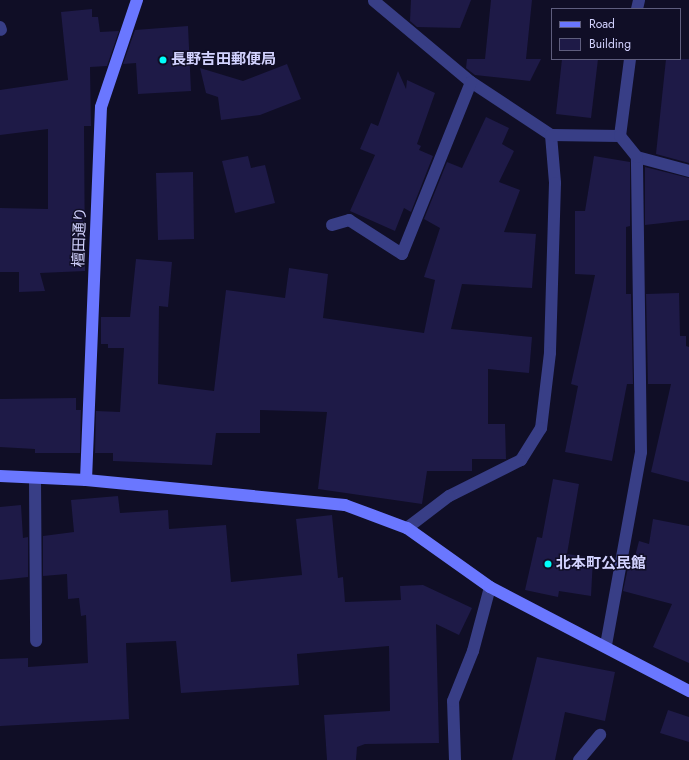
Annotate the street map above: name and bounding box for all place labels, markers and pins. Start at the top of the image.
place label: 長野吉田郵便局 [171,51,276,69]
marker: 長野吉田郵便局 [158,55,168,65]
place label: 北本町公民館 [556,555,646,573]
marker: 北本町公民館 [543,559,553,569]

